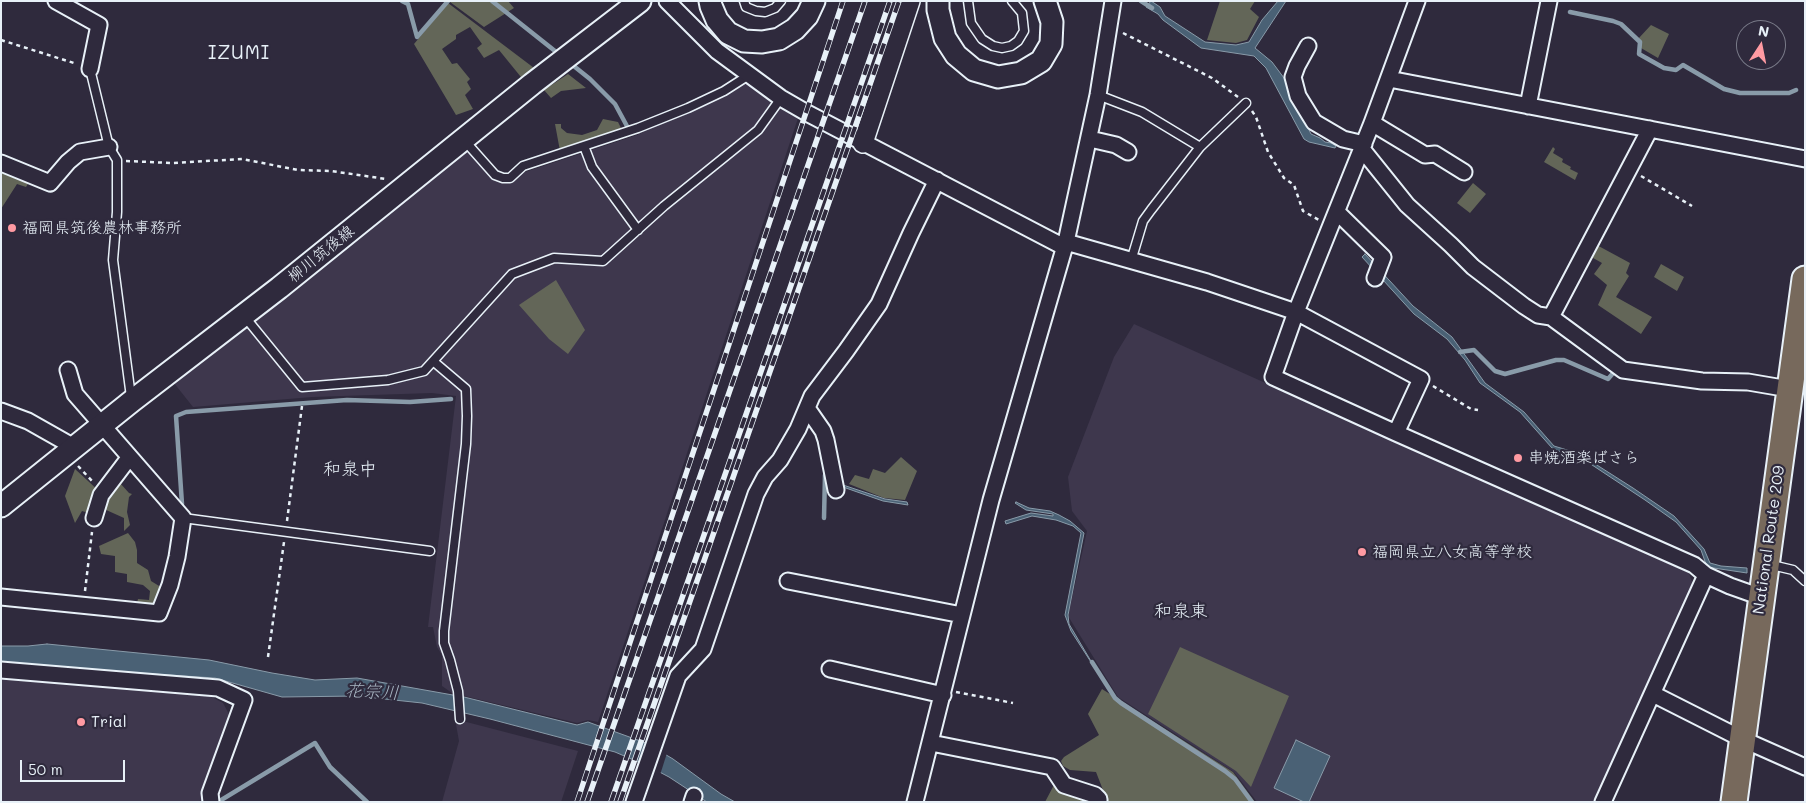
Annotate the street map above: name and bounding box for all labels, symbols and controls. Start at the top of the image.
north arrow [1736,20,1786,70]
text: N [1757,20,1771,41]
district label: IZUMI [207,42,271,64]
place label: 福岡県筑後農林事務所 [22,218,182,238]
street label: 柳川筑後線 [284,221,358,287]
marker: 福岡県筑後農林事務所 [6,222,18,234]
place label: 串焼酒楽ばさら [1528,448,1640,468]
marker: 串焼酒楽ばさら [1512,452,1524,464]
district label: 和泉中 [323,458,377,480]
street label: National Route 209 [1749,464,1789,616]
place label: 福岡県立八女高等学校 [1372,542,1532,562]
marker: 福岡県立八女高等学校 [1356,546,1368,558]
district label: 和泉東 [1154,600,1208,622]
water label: 花宗川 [344,680,400,704]
place label: Trial [91,712,127,732]
marker: Trial [75,716,87,728]
scale bar [22,750,128,782]
text: 50 m [28,759,63,779]

